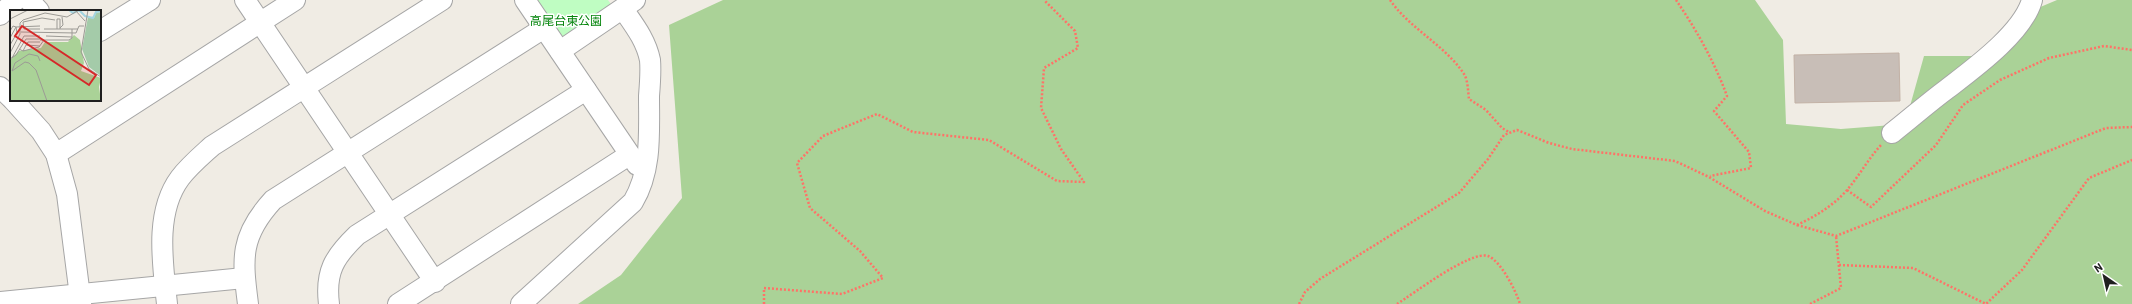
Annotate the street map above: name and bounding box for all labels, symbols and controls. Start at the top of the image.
inset map [10,10,101,101]
park label: 高尾台東公園 [530,13,602,27]
north arrow [2084,256,2124,296]
text: N [2091,260,2105,275]

